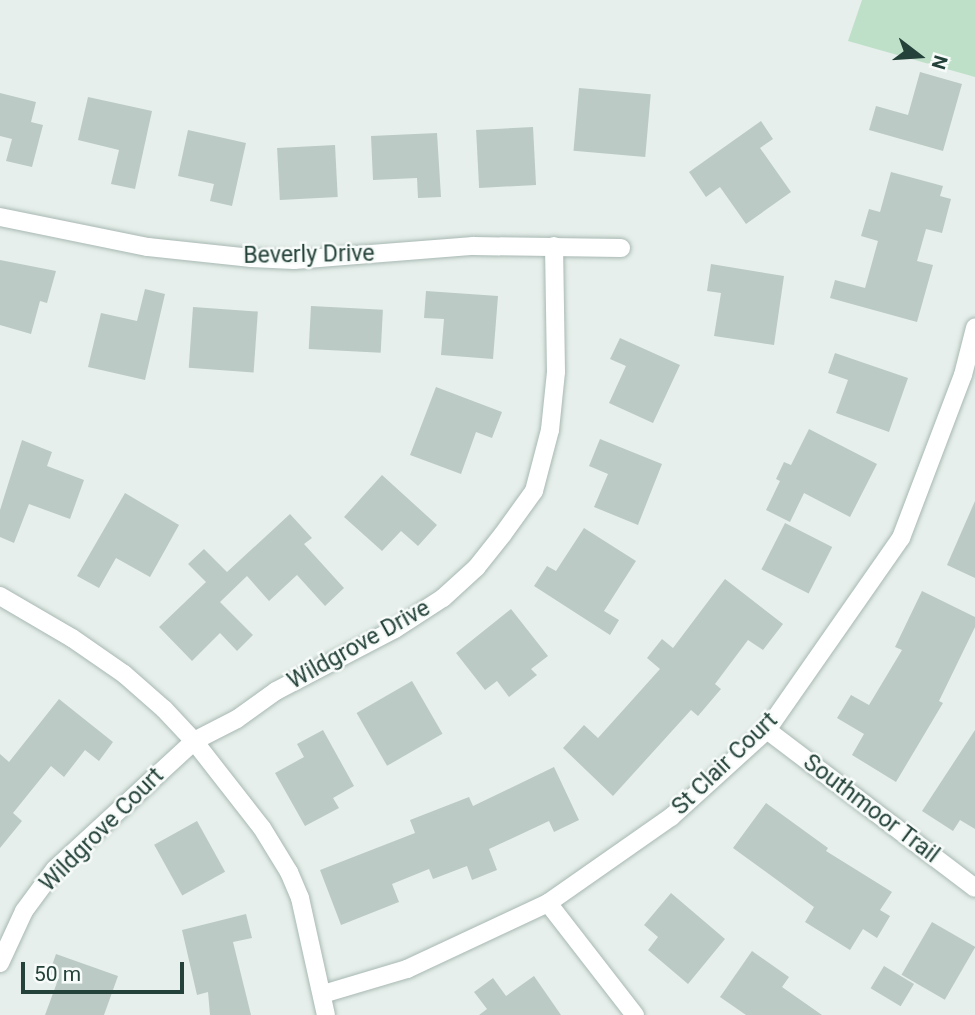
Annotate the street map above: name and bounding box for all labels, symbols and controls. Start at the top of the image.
north arrow [884,21,954,91]
text: N [927,53,953,72]
street label: Beverly Drive [243,240,375,270]
street label: Wildgrove Drive [283,594,435,696]
street label: St Clair Court [667,707,783,821]
street label: Southmoor Trail [797,749,945,869]
street label: Wildgrove Court [34,762,170,898]
scale bar [24,948,187,992]
text: 50 m [34,962,81,986]

